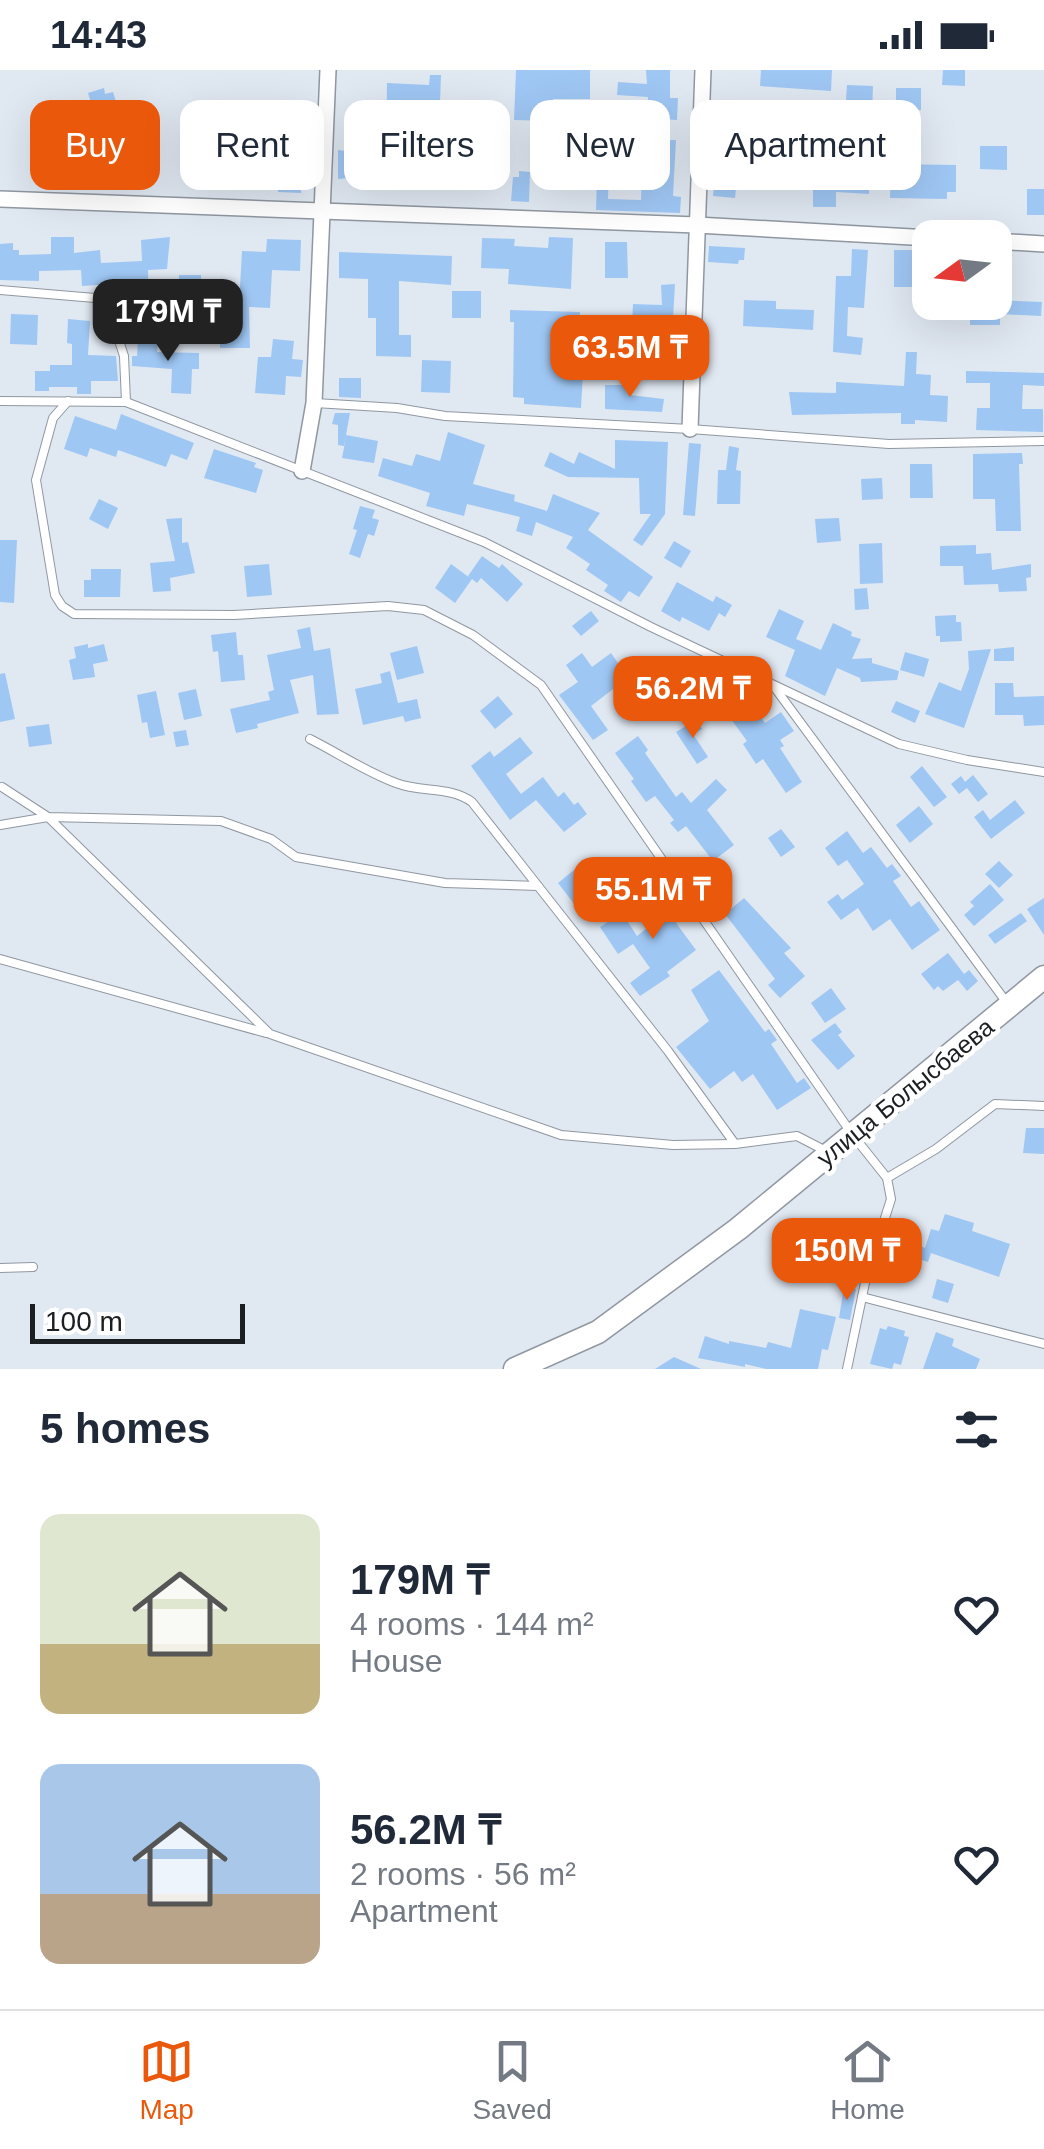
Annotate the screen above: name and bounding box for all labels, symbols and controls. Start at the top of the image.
text: 14:43 [50,14,147,56]
chip: Buy [30,100,160,190]
chip: Rent [180,100,324,190]
chip: Filters [344,100,510,190]
chip: New [530,100,670,190]
chip: Apartment [690,100,921,190]
north arrow [912,220,1012,320]
map controls [912,220,1012,320]
pin: 179M ₸ [87,279,249,364]
text: 179M ₸ [115,293,221,329]
pin: 63.5M ₸ [538,315,722,400]
text: 63.5M ₸ [572,329,688,365]
pin: 56.2M ₸ [601,656,785,741]
text: 56.2M ₸ [635,670,751,706]
pin: 55.1M ₸ [561,857,745,942]
text: 55.1M ₸ [595,871,711,907]
street label: улица Болысбаева [811,1012,999,1172]
pin: 150M ₸ [766,1218,928,1303]
text: 150M ₸ [794,1232,900,1268]
scale bar [30,1299,245,1344]
text: 100 m [45,1306,123,1337]
icon: filters [949,1402,1004,1457]
text: 5 homes [40,1405,210,1452]
icon: home [120,1554,240,1674]
text: 179M ₸ [350,1556,490,1603]
icon: heart [949,1587,1004,1642]
text: 4 rooms · 144 m² [350,1606,594,1642]
text: House [350,1643,443,1679]
icon: home [120,1804,240,1924]
text: 56.2M ₸ [350,1806,501,1853]
icon: heart [949,1837,1004,1892]
text: 2 rooms · 56 m² [350,1856,576,1892]
text: Apartment [350,1893,498,1929]
tab: Map [139,2034,194,2126]
tab: Saved [472,2034,552,2126]
tab: Home [830,2034,905,2126]

